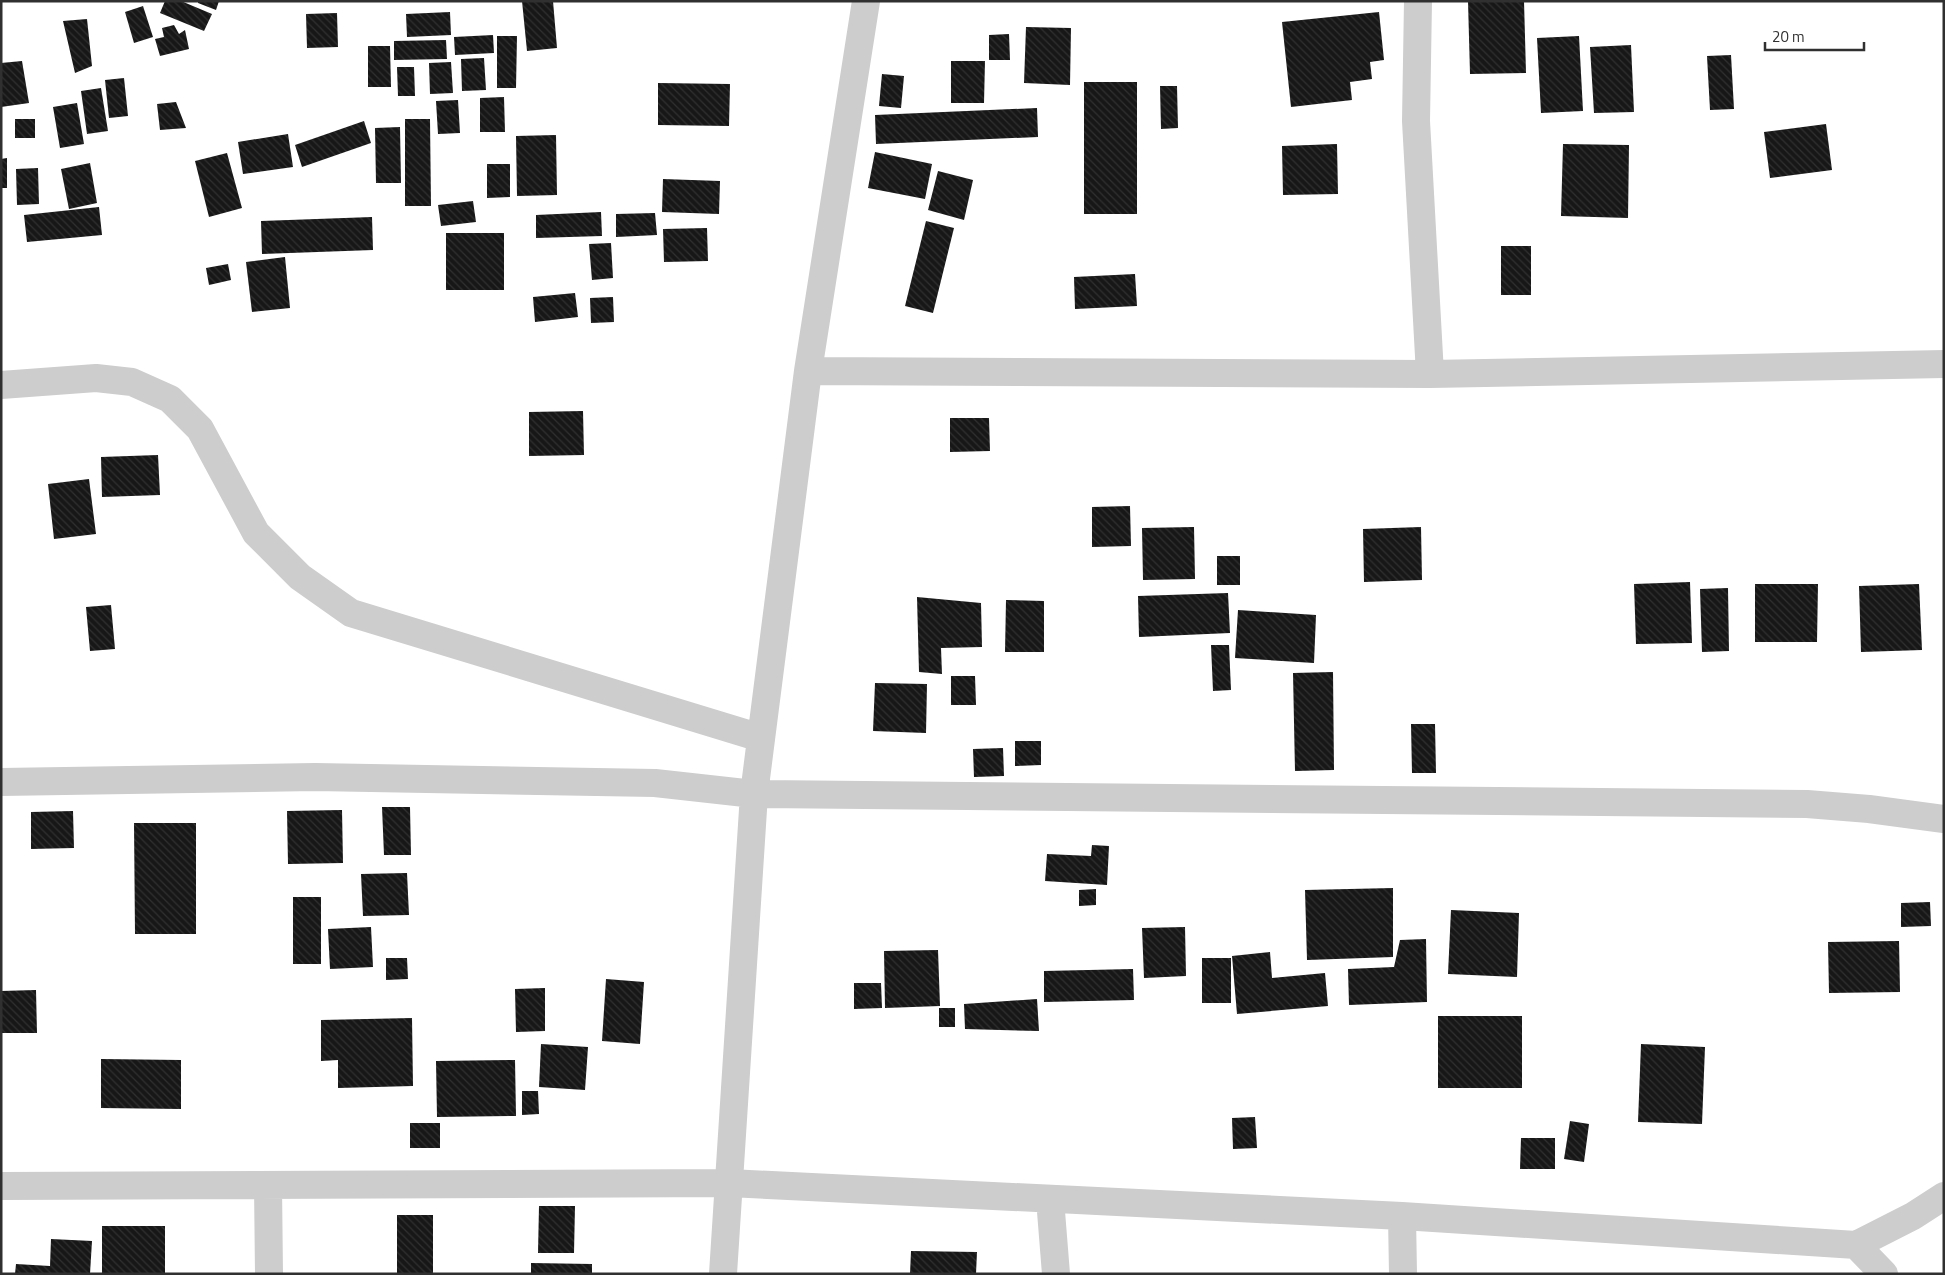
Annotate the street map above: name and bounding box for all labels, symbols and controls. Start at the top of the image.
scale bar [1765,20,1864,52]
text: 20 m [1772,25,1805,48]

